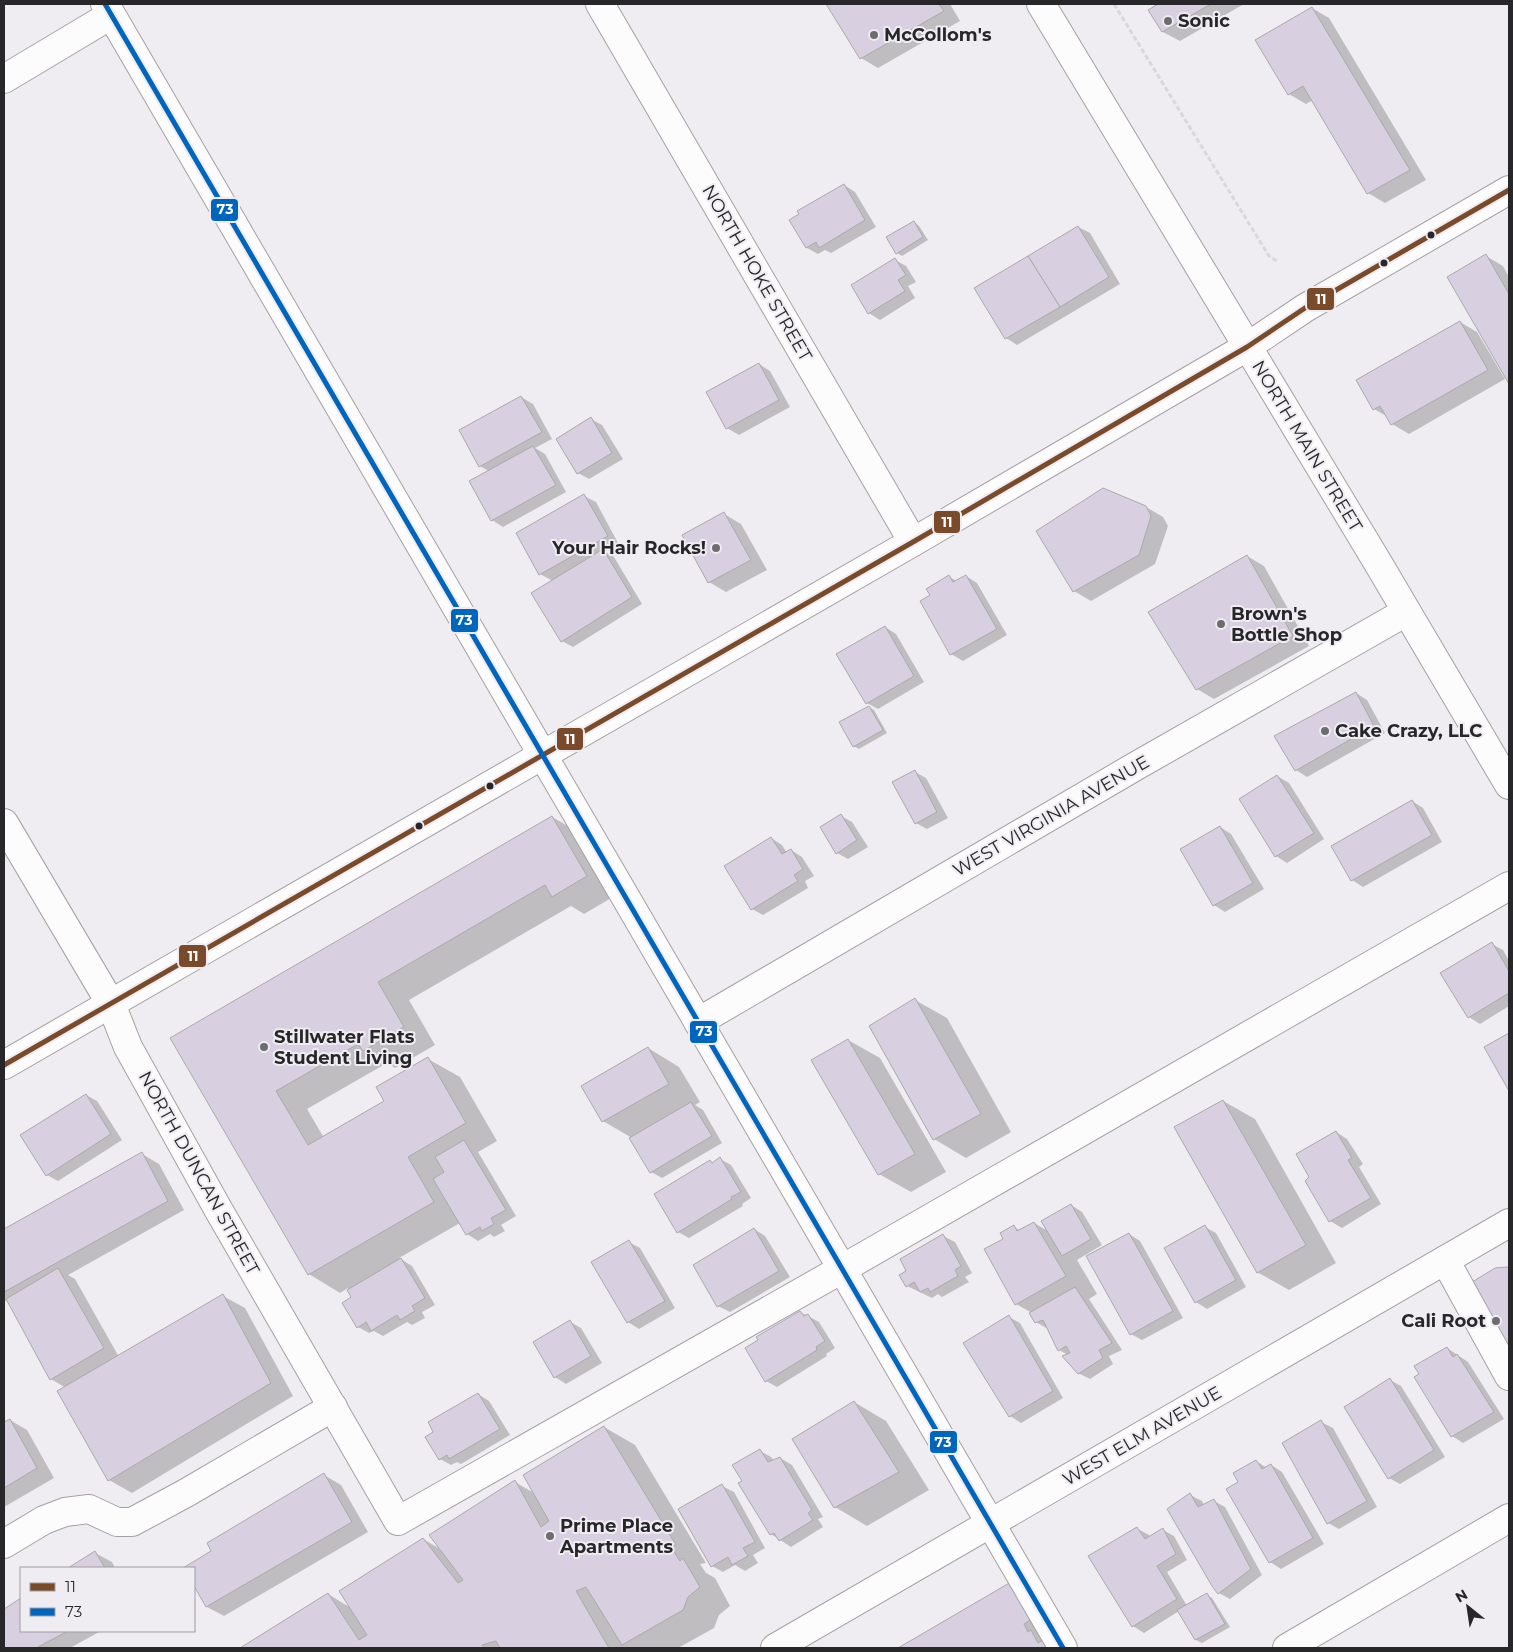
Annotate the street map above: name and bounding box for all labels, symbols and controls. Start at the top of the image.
place label: Sonic [1178,10,1230,32]
marker: Sonic [1162,15,1174,27]
place label: McCollom's [884,24,992,46]
marker: McCollom's [868,29,880,41]
street label: NORTH HOKE STREET [697,181,817,366]
line badge: 73 [210,198,239,222]
text: 73 [217,200,233,218]
unlabelled marker [1426,230,1436,240]
unlabelled marker [1379,258,1389,268]
line badge: 11 [1306,287,1335,311]
text: 11 [1316,290,1326,308]
street label: NORTH MAIN STREET [1247,356,1367,536]
line badge: 11 [933,510,961,534]
text: 11 [942,513,952,531]
place label: Your Hair Rocks! [551,537,706,559]
marker: Your Hair Rocks! [710,542,722,554]
place label: Brown's Bottle Shop [1231,603,1342,646]
line badge: 73 [450,608,479,633]
text: 73 [456,611,472,629]
marker: Brown's Bottle Shop [1215,618,1227,630]
place label: Cake Crazy, LLC [1335,720,1482,742]
marker: Cake Crazy, LLC [1319,725,1331,737]
line badge: 11 [556,727,584,751]
text: 11 [565,730,575,748]
street label: WEST VIRGINIA AVENUE [949,751,1153,881]
unlabelled marker [485,781,495,791]
unlabelled marker [414,821,424,831]
line badge: 11 [178,944,207,968]
text: 11 [188,947,198,965]
line badge: 73 [689,1020,718,1044]
text: 73 [696,1022,712,1040]
place label: Stillwater Flats Student Living [274,1026,415,1069]
marker: Stillwater Flats Student Living [258,1041,270,1053]
street label: NORTH DUNCAN STREET [134,1067,265,1279]
place label: Cali Root [1401,1310,1486,1332]
marker: Cali Root [1490,1315,1502,1327]
street label: WEST ELM AVENUE [1059,1382,1225,1490]
line badge: 73 [929,1430,958,1454]
text: 73 [935,1433,951,1451]
place label: Prime Place Apartments [559,1515,674,1558]
marker: Prime Place Apartments [544,1530,556,1542]
legend [20,1567,195,1632]
text: 11 [65,1577,76,1596]
north arrow [1443,1582,1493,1632]
text: N [1452,1585,1471,1606]
text: 73 [65,1602,82,1621]

